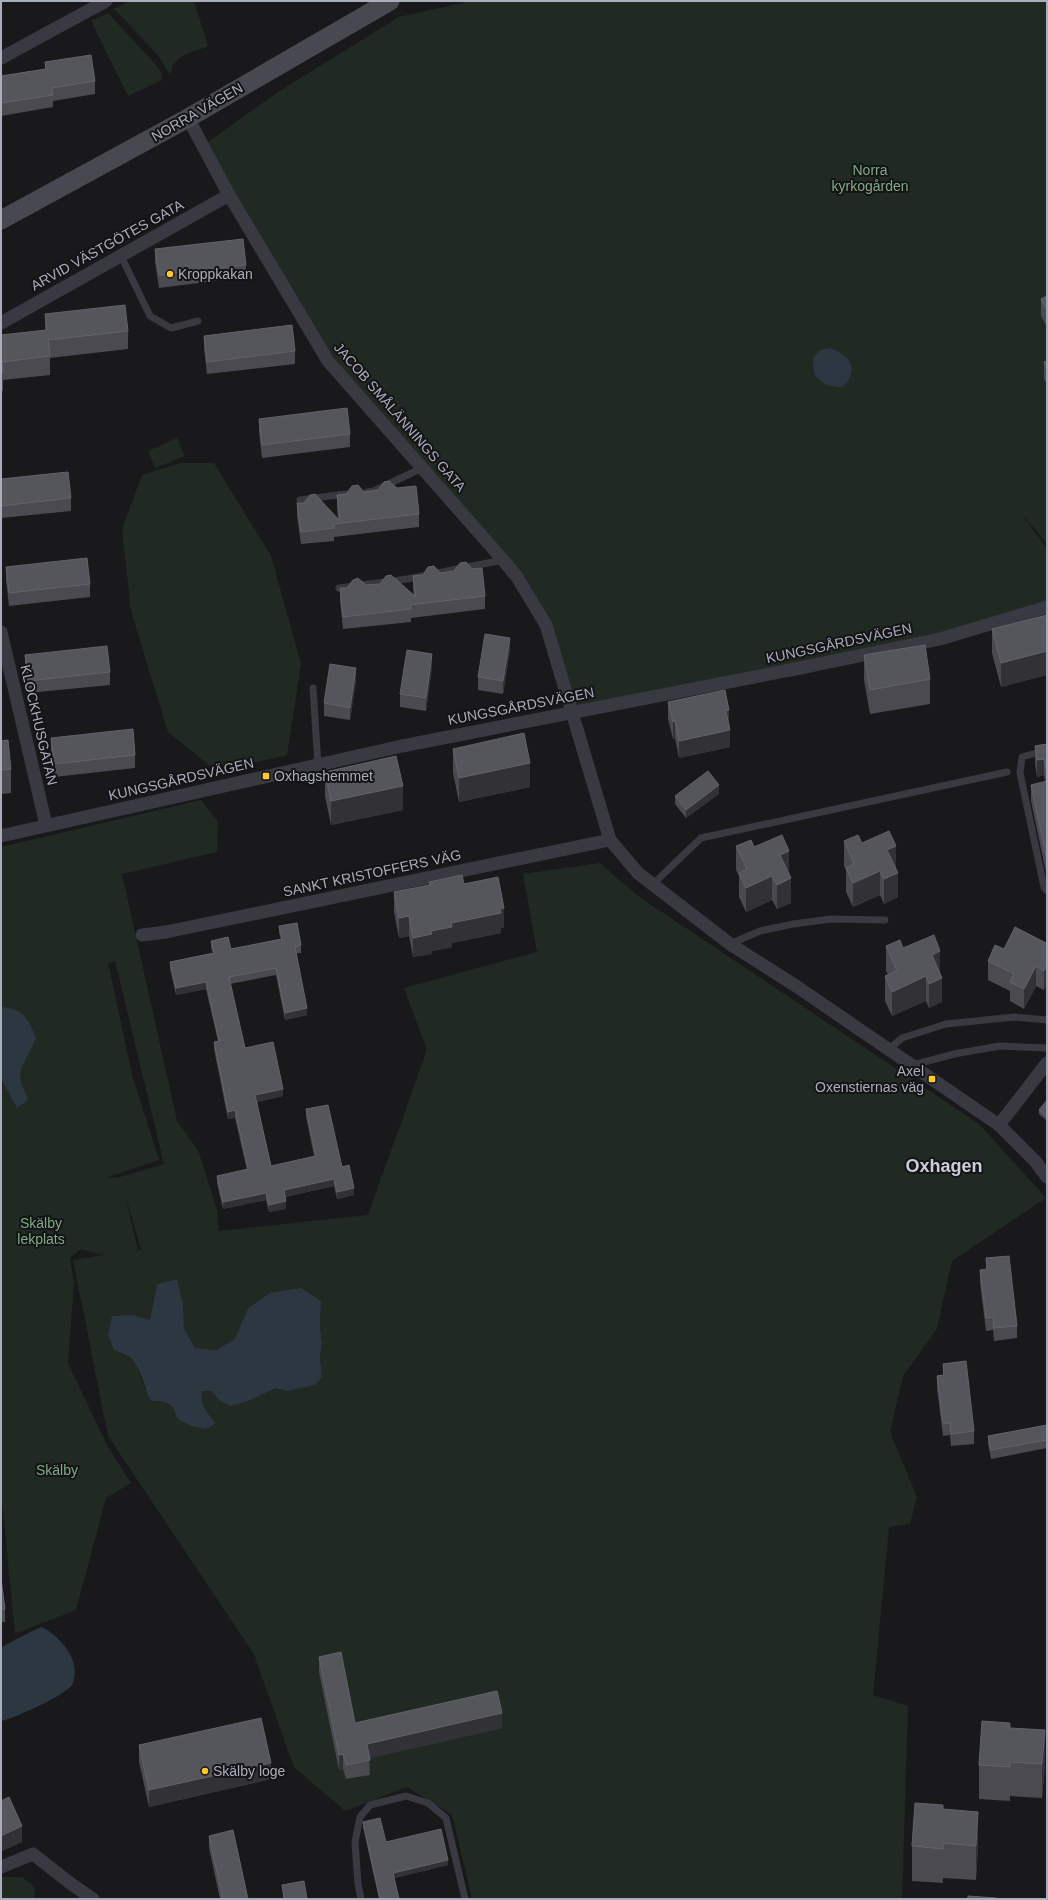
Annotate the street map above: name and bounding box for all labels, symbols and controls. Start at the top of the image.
street label: NORRA VÄGEN [149,79,245,145]
park label: Norra kyrkogården [831,162,909,194]
street label: ARVID VÄSTGÖTES GATA [27,195,187,294]
place label: Kroppkakan [178,266,253,282]
marker: Kroppkakan [165,269,175,279]
street label: JACOB SMÅLÄNNINGS GATA [331,339,470,495]
street label: KUNGSGÅRDSVÄGEN [765,620,913,666]
street label: KLOCKHUSGATAN [17,663,61,787]
street label: KUNGSGÅRDSVÄGEN [447,684,595,728]
street label: KUNGSGÅRDSVÄGEN [107,754,255,804]
place label: Oxhagshemmet [274,768,373,784]
marker: Oxhagshemmet [261,771,271,781]
street label: SANKT KRISTOFFERS VÄG [282,846,462,900]
place label: Axel Oxenstiernas väg [815,1063,924,1095]
marker: Axel Oxenstiernas väg [927,1074,937,1084]
district label: Oxhagen [905,1156,983,1176]
park label: Skälby lekplats [17,1215,65,1247]
park label: Skälby [36,1462,78,1478]
place label: Skälby loge [213,1763,286,1779]
marker: Skälby loge [200,1766,210,1776]

